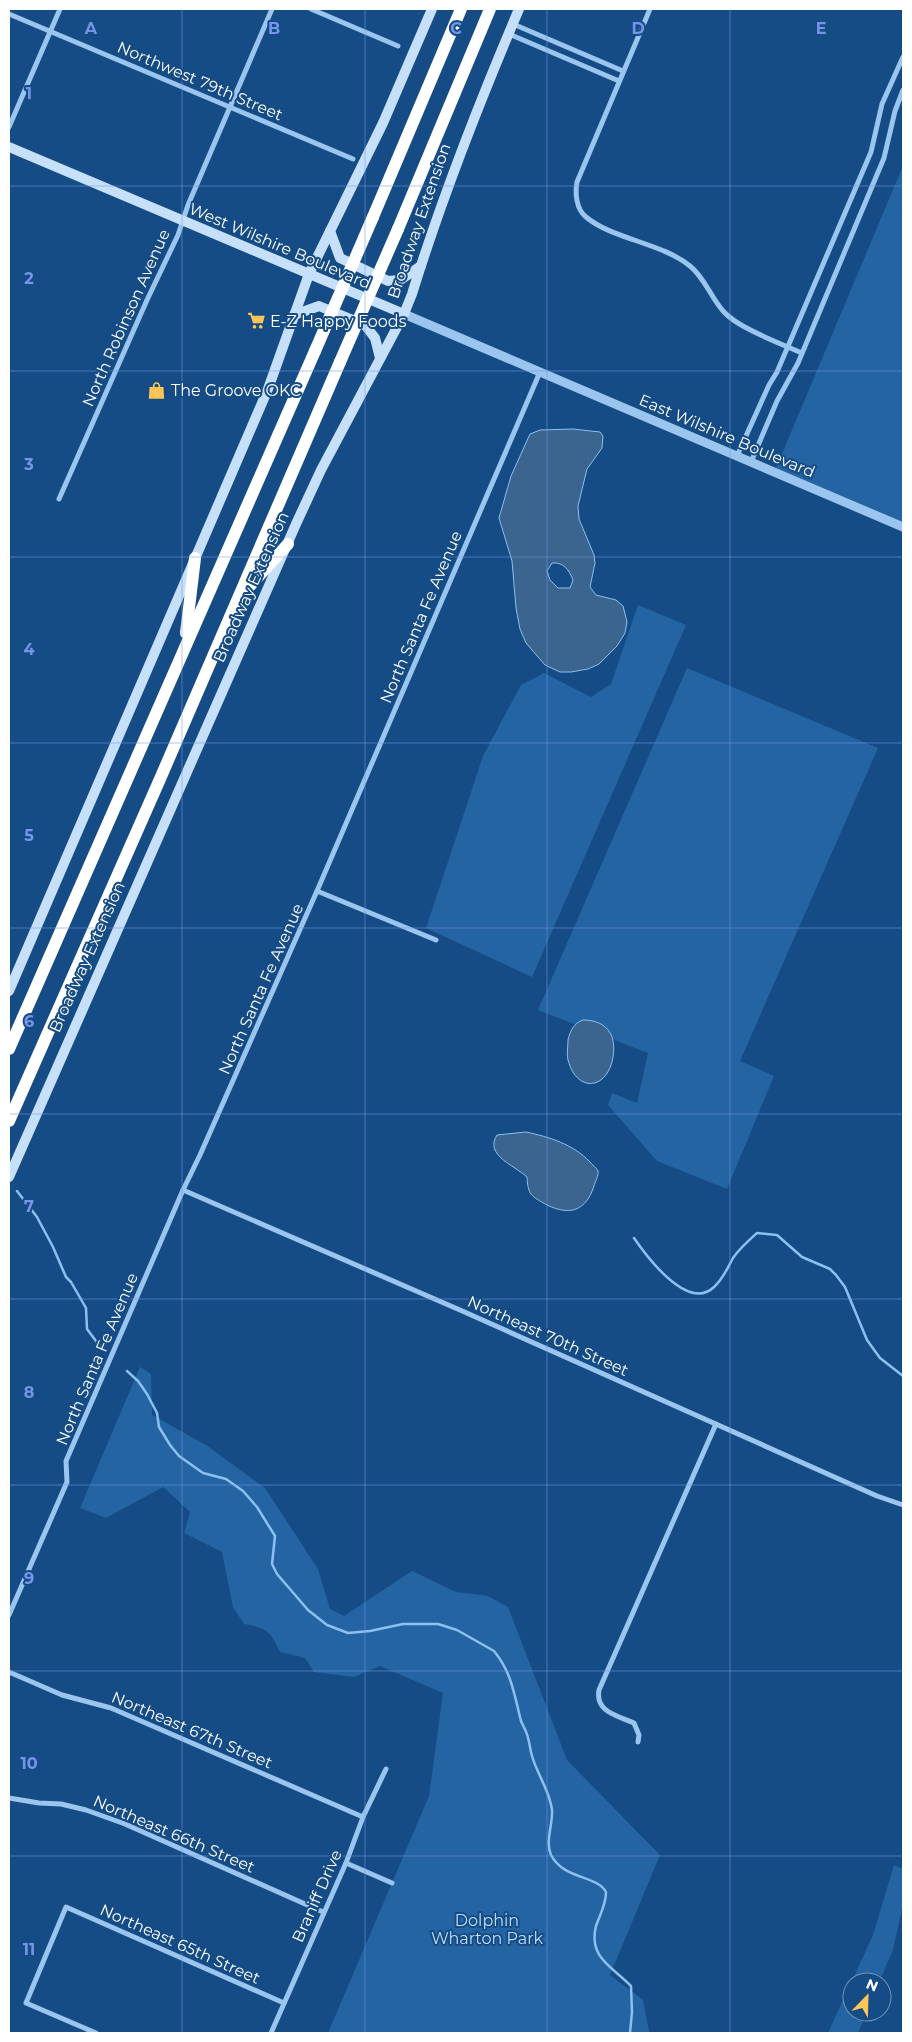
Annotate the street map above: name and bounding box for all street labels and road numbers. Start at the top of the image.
street label: Northwest 79th Street [114,37,286,125]
street label: Broadway Extension [383,141,455,301]
street label: West Wilshire Boulevard [186,199,374,293]
street label: North Robinson Avenue [78,226,174,410]
street label: East Wilshire Boulevard [636,390,818,482]
street label: Broadway Extension [209,509,293,665]
street label: North Santa Fe Avenue [376,528,466,706]
street label: Broadway Extension [45,879,129,1035]
street label: North Santa Fe Avenue [215,901,307,1077]
street label: North Santa Fe Avenue [52,1270,142,1448]
street label: Northeast 70th Street [465,1292,632,1380]
street label: Northeast 67th Street [109,1687,276,1773]
street label: Northeast 66th Street [90,1791,258,1877]
street label: Braniff Drive [288,1847,346,1945]
street label: Northeast 65th Street [97,1900,263,1988]

